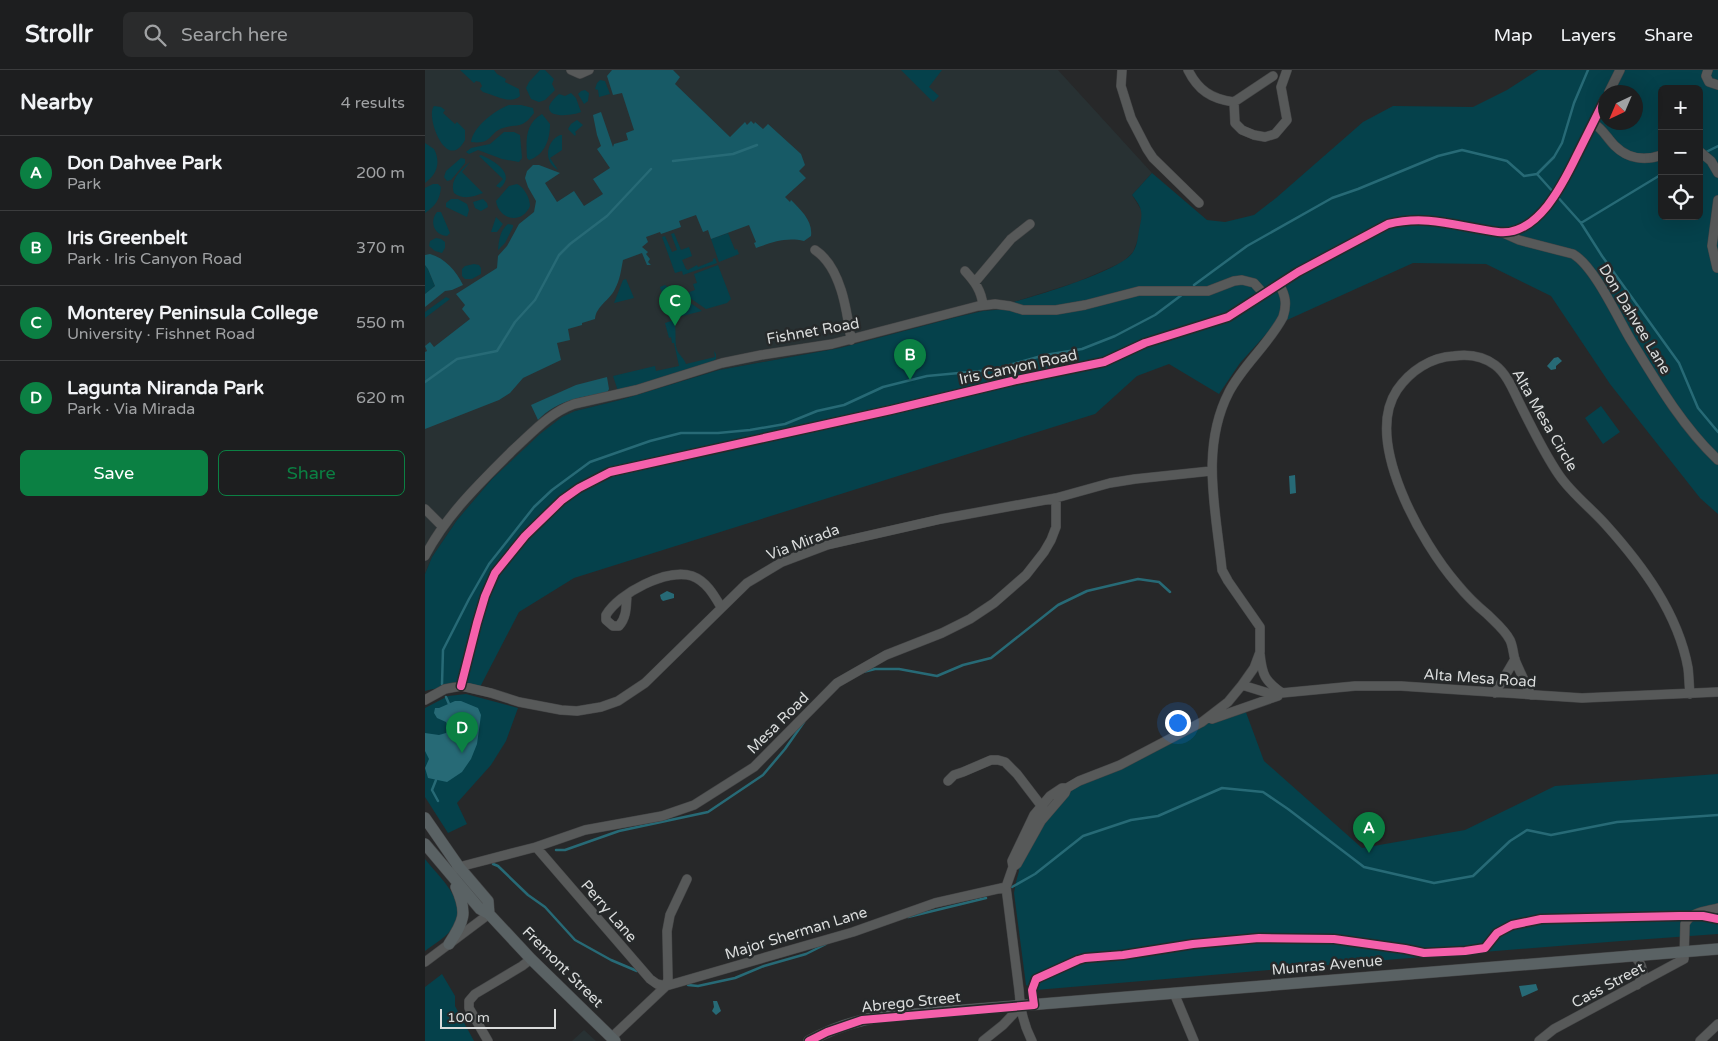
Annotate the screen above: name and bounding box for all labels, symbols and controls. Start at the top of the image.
search box [123,12,473,57]
text: Strollr [25,20,93,49]
icon: search [141,21,169,49]
text: Search here [181,24,288,46]
text: Map [1494,24,1533,46]
text: Layers [1561,24,1616,46]
text: Share [1644,24,1693,46]
north arrow [1598,85,1643,130]
map controls [1658,85,1703,220]
button: + [1658,85,1703,130]
text: Nearby [20,90,93,115]
text: 4 results [341,93,405,113]
button: − [1658,130,1703,175]
text: Don Dahvee Park [67,152,222,174]
text: A [30,163,42,183]
text: 200 m [356,163,405,183]
text: Park [67,174,101,194]
button: locate [1658,175,1703,220]
text: Iris Greenbelt [67,227,187,249]
text: B [30,238,42,258]
text: 370 m [356,238,405,258]
text: Park · Iris Canyon Road [67,249,242,269]
street label: Don Dahvee Lane [1595,261,1675,377]
pin: C [659,285,691,326]
text: Monterey Peninsula College [67,302,318,324]
text: C [30,313,42,333]
text: 550 m [356,313,405,333]
street label: Fishnet Road [765,314,861,348]
text: University · Fishnet Road [67,324,255,344]
pin: B [894,339,926,380]
street label: Iris Canyon Road [957,346,1079,388]
street label: Alta Mesa Circle [1508,366,1582,474]
text: Lagunta Niranda Park [67,377,264,399]
text: D [30,388,42,408]
text: 620 m [356,388,405,408]
text: Park · Via Mirada [67,399,195,419]
button: Save [20,450,208,496]
button: Share [218,450,405,496]
street label: Via Mirada [764,520,842,564]
street label: Alta Mesa Road [1423,665,1537,691]
street label: Mesa Road [743,688,813,758]
your location [1165,710,1191,736]
pin: D [446,712,478,753]
pin: A [1353,812,1385,853]
street label: Perry Lane [577,876,641,946]
street label: Major Sherman Lane [723,903,869,963]
street label: Fremont Street [519,923,607,1011]
street label: Munras Avenue [1271,951,1383,979]
street label: Cass Street [1568,958,1648,1012]
street label: Abrego Street [860,988,962,1016]
scale bar [440,1006,556,1029]
text: 100 m [447,1009,490,1026]

